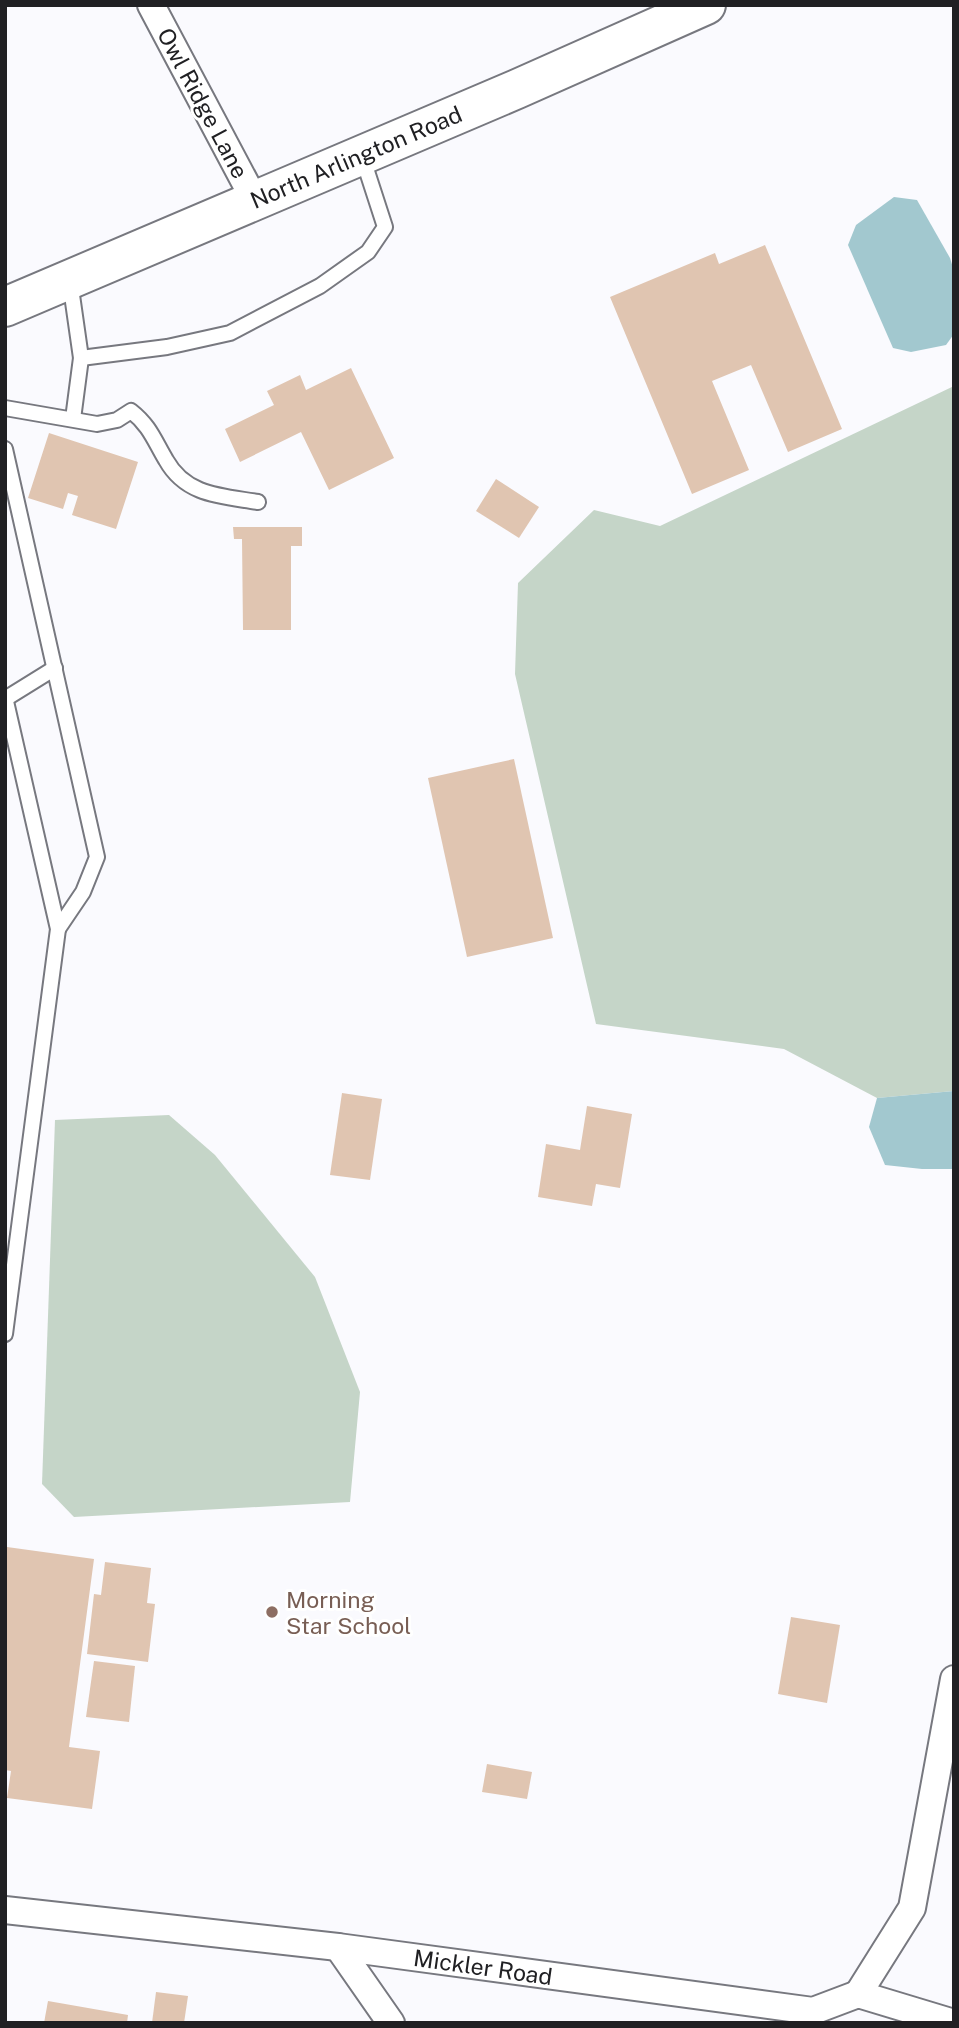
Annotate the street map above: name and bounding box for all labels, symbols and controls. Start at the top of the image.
street label: Owl Ridge Lane [152,23,254,183]
street label: North Arlington Road [246,100,466,214]
place label: Morning Star School [286,1586,411,1639]
marker: Morning Star School [264,1604,280,1620]
street label: Mickler Road [412,1944,554,1990]

